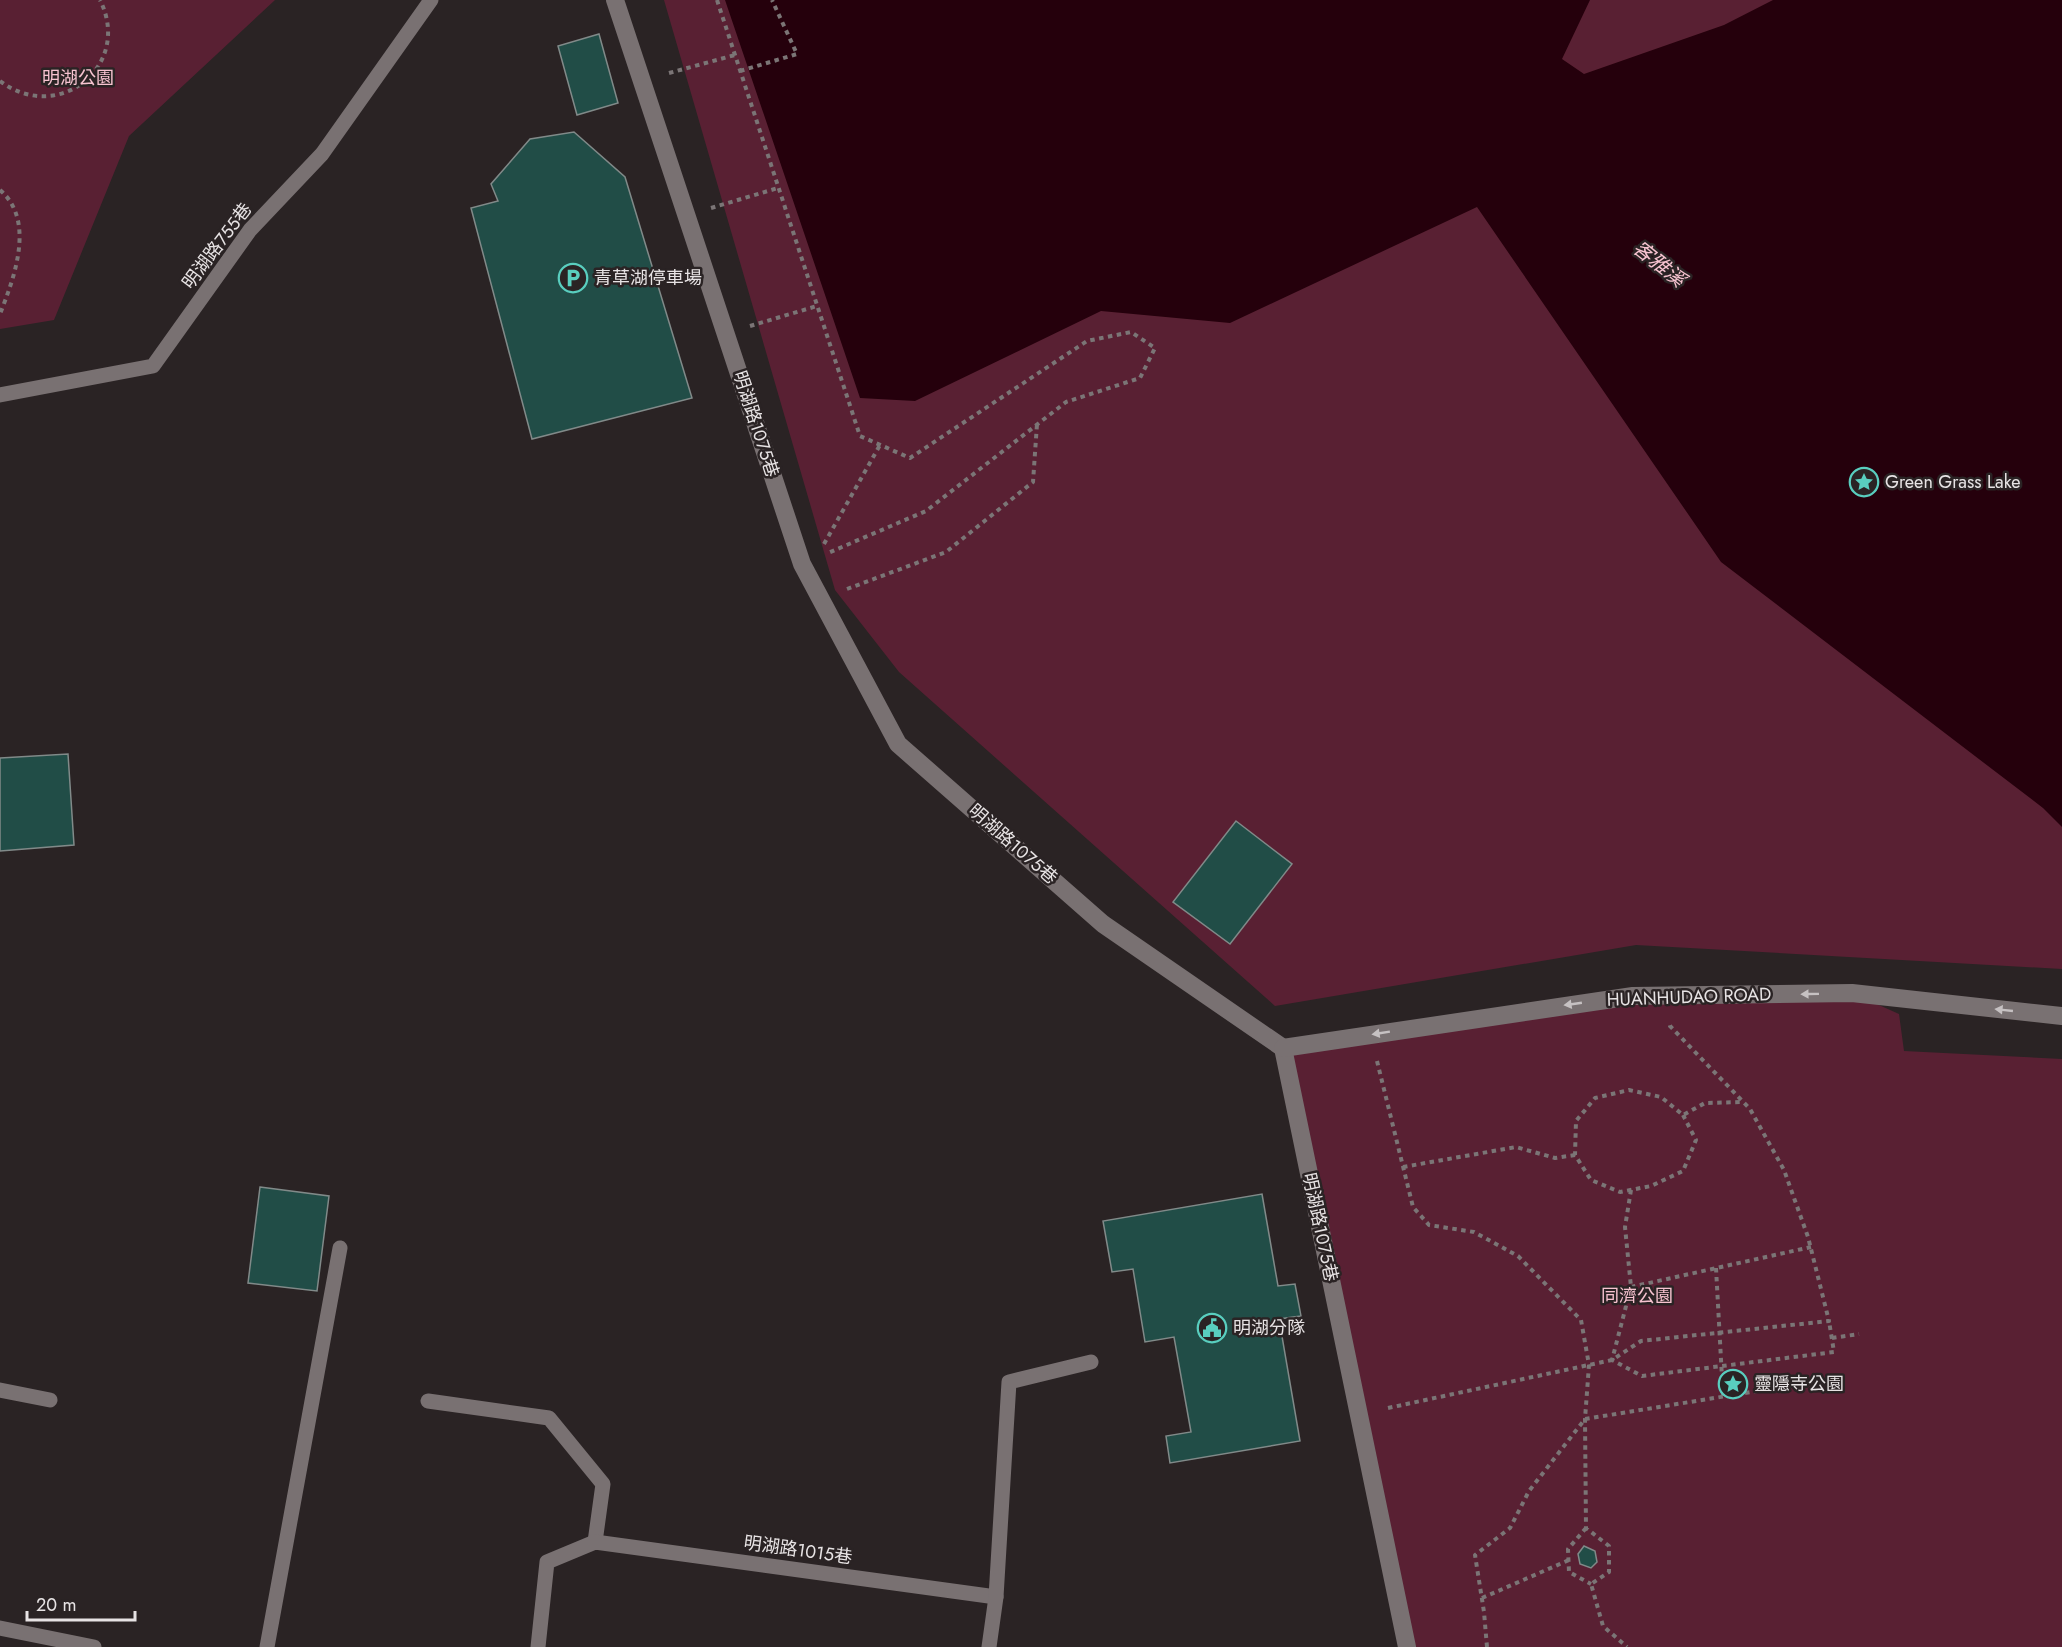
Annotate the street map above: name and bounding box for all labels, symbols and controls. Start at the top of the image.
park label: 明湖公園 [42,65,114,91]
street label: 明湖路755巷 [176,198,258,294]
water label: 客雅溪 [1627,234,1694,296]
parking icon: 青草湖停車場 [557,262,589,294]
place label: 青草湖停車場 [594,265,702,291]
street label: 明湖路1075巷 [727,367,785,481]
place icon: Green Grass Lake [1848,466,1880,498]
place label: Green Grass Lake [1885,469,2021,495]
street label: 明湖路1075巷 [963,798,1063,890]
street label: HUANHUDAO ROAD [1606,981,1772,1013]
one-way arrow [1800,989,1819,999]
one-way arrow [1564,1000,1583,1009]
one-way arrow [1994,1005,2013,1015]
one-way arrow [1371,1029,1390,1038]
street label: 明湖路1075巷 [1296,1170,1344,1284]
park label: 同濟公園 [1601,1283,1673,1309]
public building icon: 明湖分隊 [1196,1312,1228,1344]
place label: 明湖分隊 [1233,1315,1305,1341]
place icon: 靈隱寺公園 [1717,1368,1749,1400]
place label: 靈隱寺公園 [1754,1371,1844,1397]
street label: 明湖路1015巷 [742,1530,854,1570]
scale bar [27,1584,135,1622]
text: 20 m [36,1592,76,1618]

